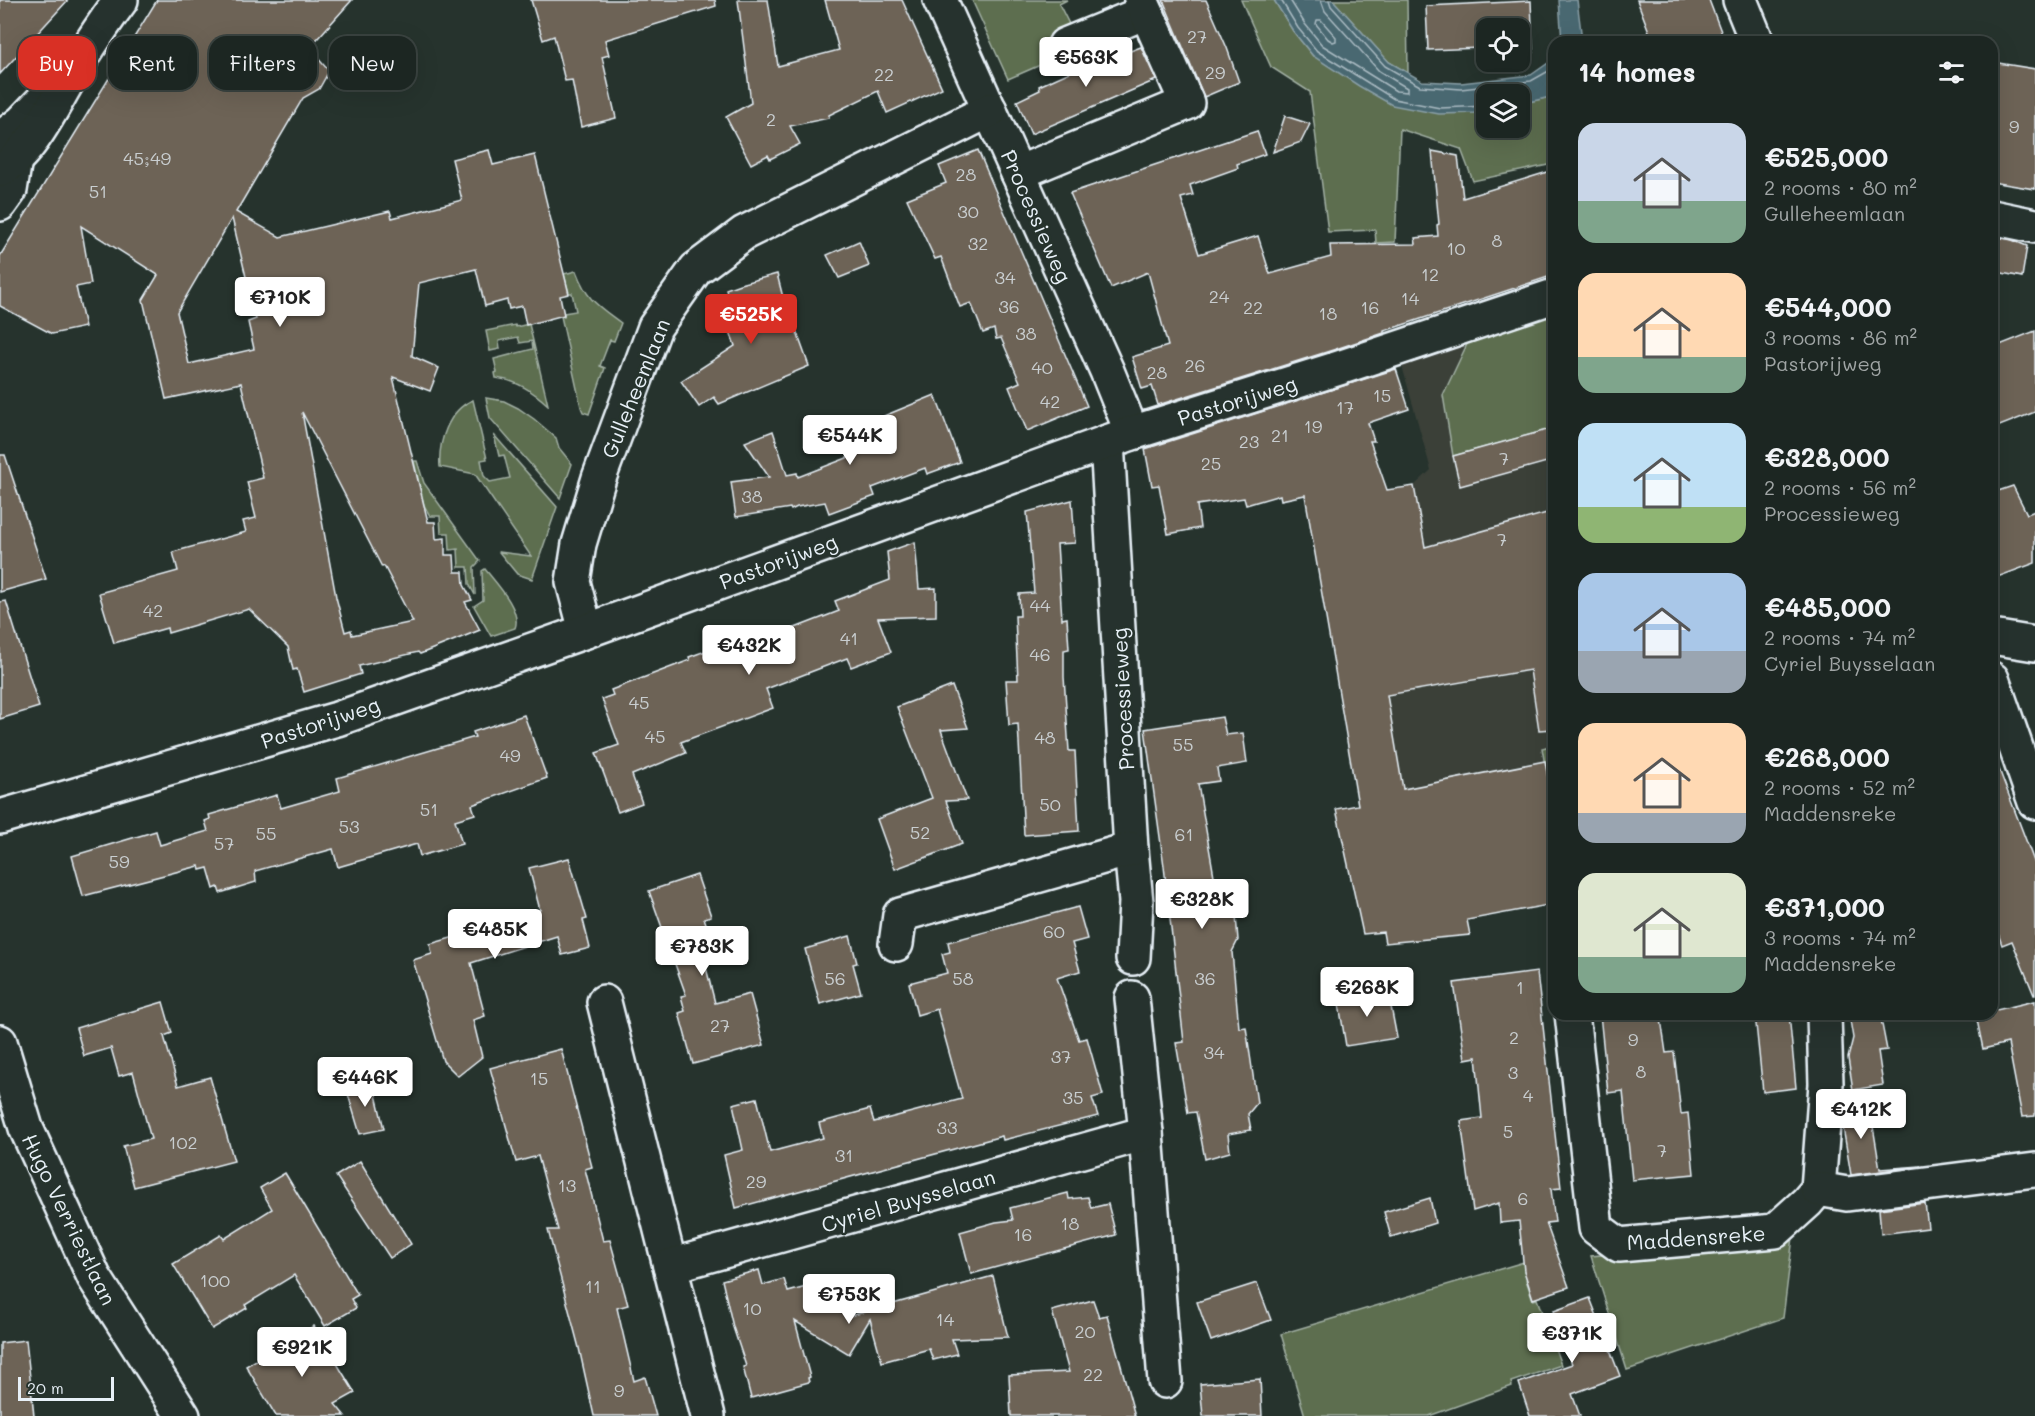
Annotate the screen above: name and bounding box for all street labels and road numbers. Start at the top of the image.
street label: Processieweg [996,145,1078,287]
street label: Gulleheemlaan [595,314,675,462]
street label: Pastorijweg [1174,369,1300,431]
street label: Pastorijweg [715,527,841,595]
street label: Processieweg [1105,627,1139,771]
street label: Pastorijweg [257,690,383,754]
street label: Hugo Verriestlaan [17,1129,123,1309]
street label: Cyriel Buysselaan [818,1162,998,1238]
street label: Maddensreke [1626,1219,1766,1255]

